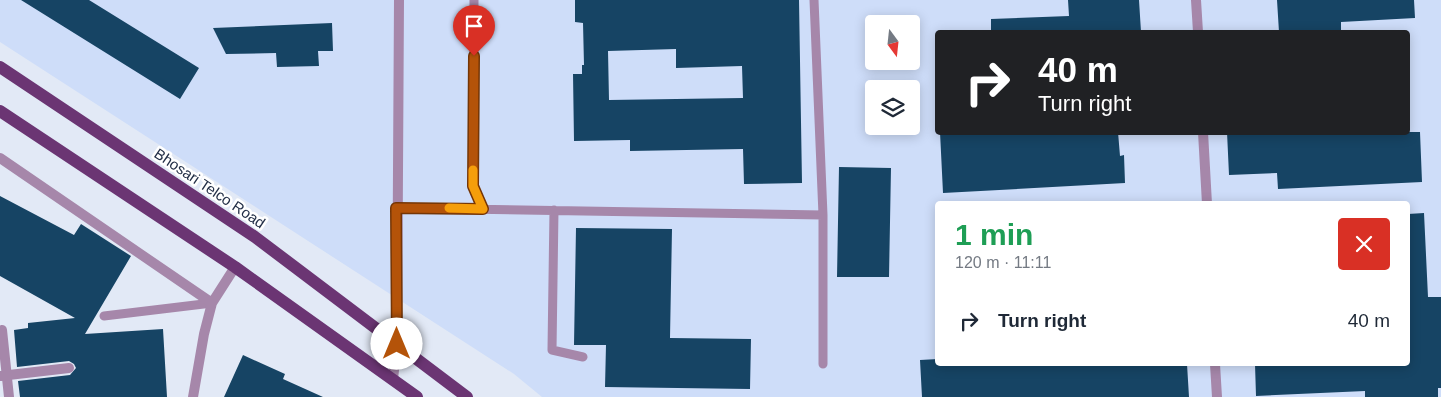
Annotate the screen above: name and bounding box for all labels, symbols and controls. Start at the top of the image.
pin [453,5,495,56]
icon: arrive [460,12,488,40]
north arrow [865,15,920,70]
map controls [865,15,920,135]
icon: right [955,50,1020,115]
text: 40 m [1038,50,1118,89]
button: layers [865,80,920,135]
text: Turn right [1038,91,1131,116]
street label: Bhosari Telco Road [151,145,269,231]
text: 1 min [955,218,1033,251]
button: close [1338,218,1390,270]
text: 120 m · 11:11 [955,254,1051,271]
icon: right [955,307,983,335]
text: Turn right [998,310,1086,331]
text: 40 m [1348,310,1390,331]
position arrow [370,317,422,369]

